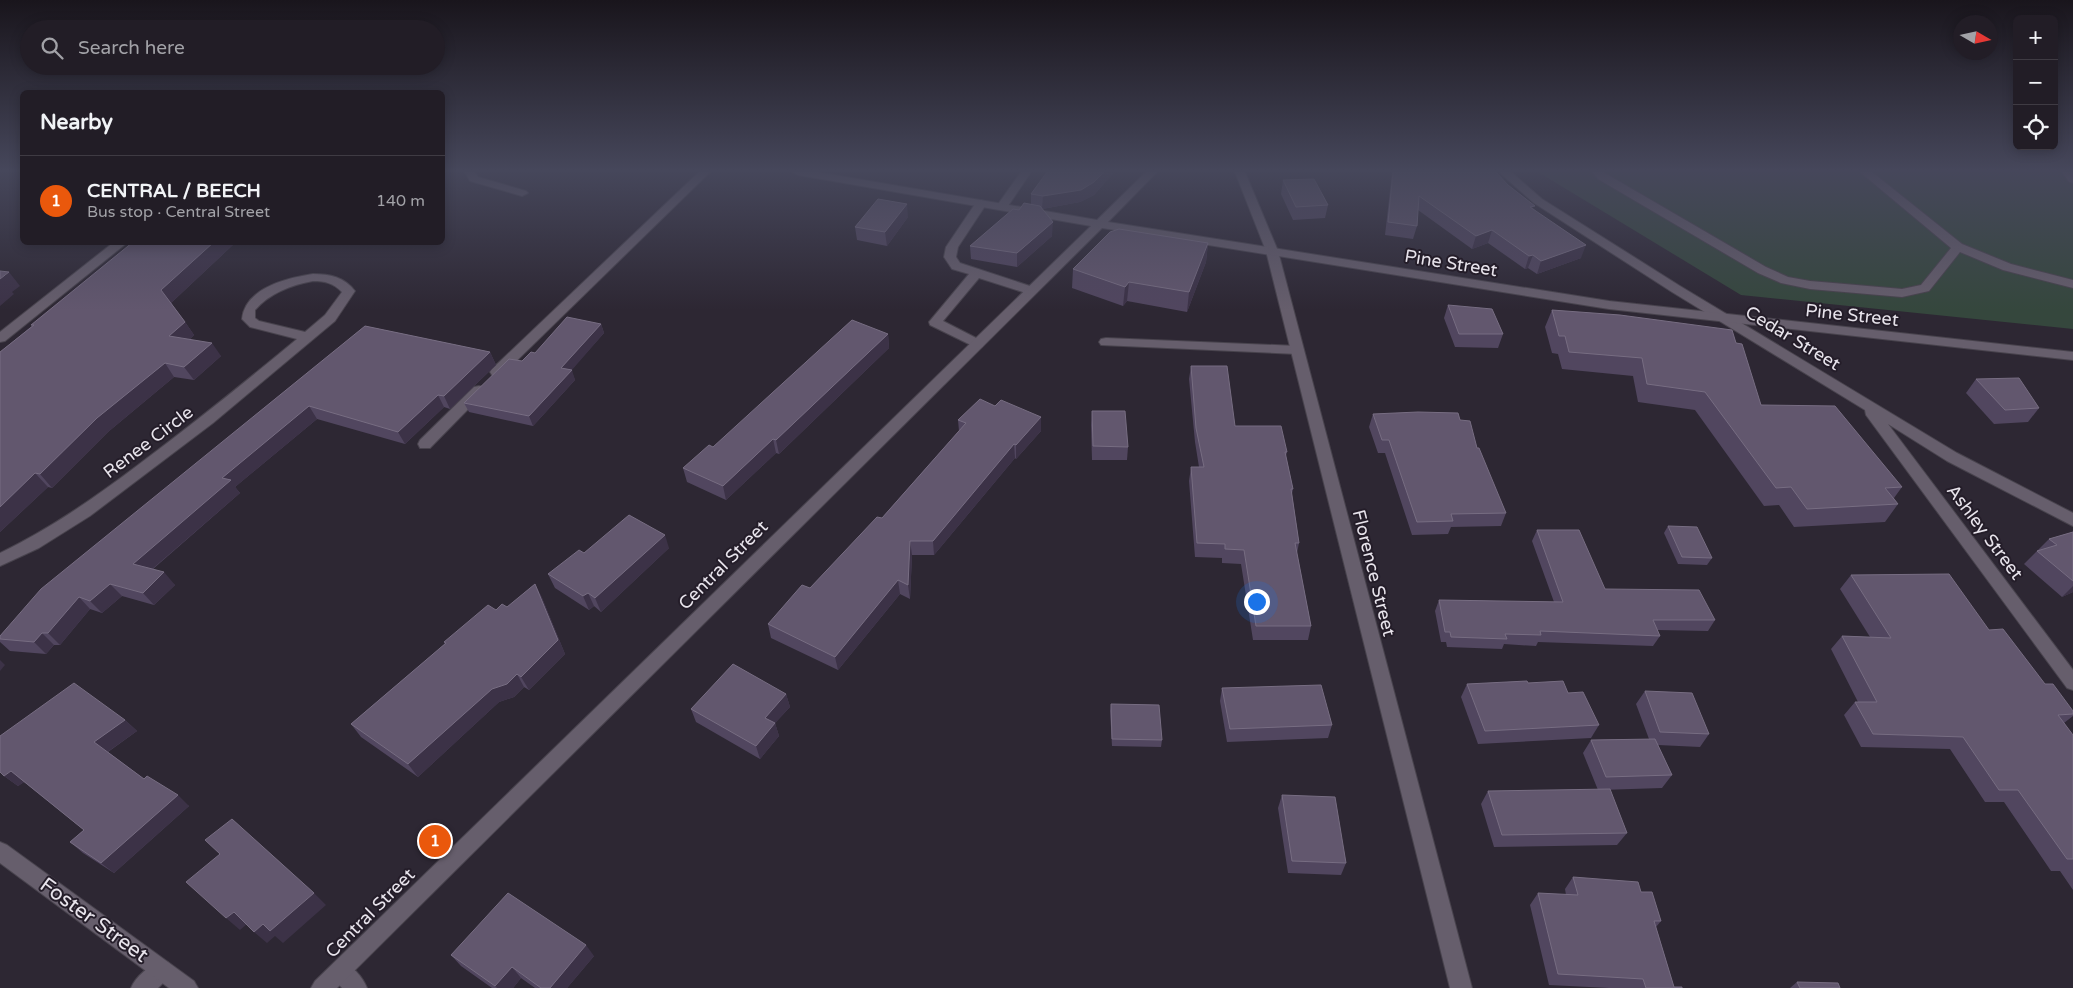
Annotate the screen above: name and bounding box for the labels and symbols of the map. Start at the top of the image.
north arrow [1953,15,1998,60]
street label: Pine Street [1403,245,1499,281]
street label: Pine Street [1804,299,1900,331]
street label: Cedar Street [1742,301,1845,375]
street label: Renee Circle [99,401,197,483]
street label: Ashley Street [1942,480,2028,584]
street label: Florence Street [1348,507,1400,639]
street label: Central Street [674,516,772,614]
your location [1244,589,1270,615]
pin: 1 [419,822,451,860]
street label: Central Street [321,864,419,962]
street label: Foster Street [35,872,153,968]

